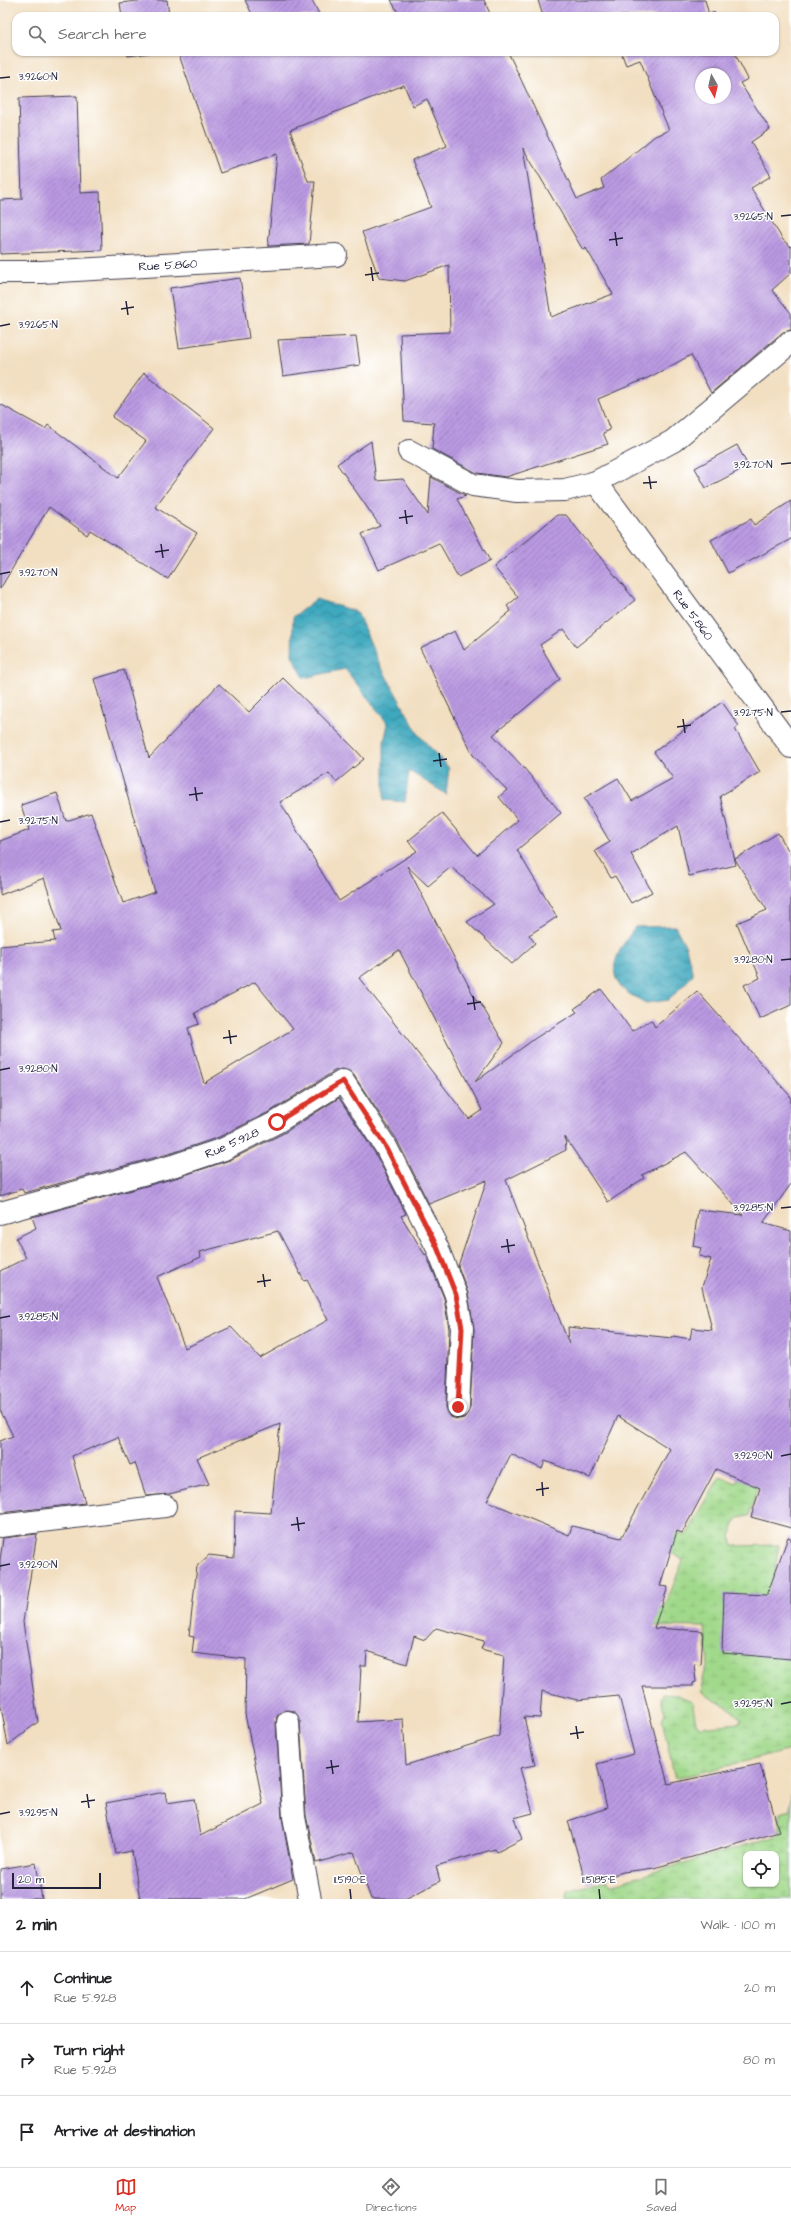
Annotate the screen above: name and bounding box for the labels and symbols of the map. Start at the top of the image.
north arrow [695,68,731,104]
text: 3.9260°N [19,70,57,84]
text: 3.9265°N [733,210,773,224]
street label: Rue 5.860 [138,255,198,276]
text: 3.9265°N [18,318,58,332]
text: 3.9270°N [734,458,772,472]
text: 3.9270°N [19,566,57,580]
street label: Rue 5.860 [668,586,717,645]
text: 3.9275°N [733,706,773,720]
text: 3.9275°N [18,814,58,828]
text: 3.9280°N [733,953,773,967]
text: 3.9280°N [18,1062,58,1076]
route start [268,1113,286,1131]
street label: Rue 5.928 [202,1124,262,1163]
text: 3.9285°N [733,1201,773,1215]
text: 3.9285°N [18,1310,58,1324]
route end [449,1398,467,1416]
text: 3.9290°N [734,1449,772,1463]
text: 3.9290°N [19,1558,57,1572]
text: 3.9295°N [733,1697,773,1711]
text: 3.9295°N [18,1806,58,1820]
scale bar [12,1871,101,1890]
text: 11.5190°E [334,1873,366,1887]
text: 11.5185°E [582,1873,616,1887]

